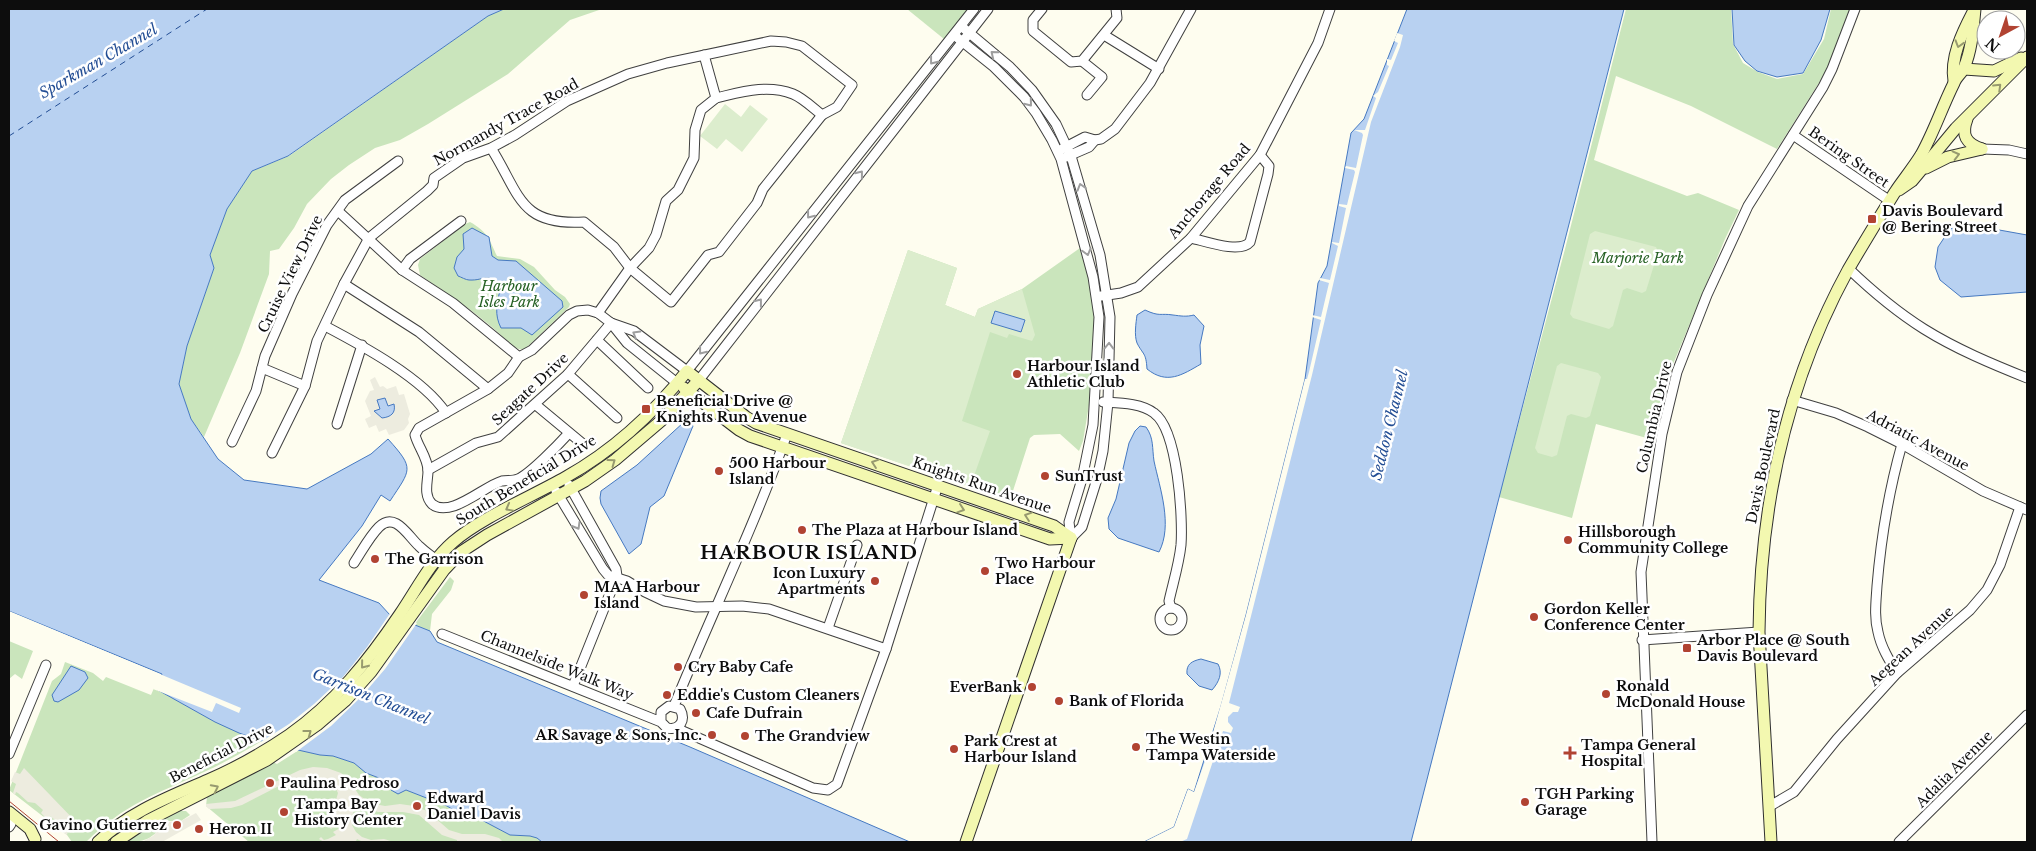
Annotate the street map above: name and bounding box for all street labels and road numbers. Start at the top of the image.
street label: Normandy Trace Road [430,74,582,169]
street label: Bering Street [1805,123,1893,192]
street label: Anchorage Road [1163,139,1254,243]
street label: Cruise View Drive [254,212,326,336]
street label: Seagate Drive [488,349,572,429]
street label: Columbia Drive [1632,359,1676,475]
street label: Adriatic Avenue [1863,405,1972,475]
street label: Davis Boulevard [1742,406,1784,525]
street label: South Beneficial Drive [453,431,599,529]
street label: Knights Run Avenue [910,453,1054,517]
street label: Aegean Avenue [1864,602,1957,690]
street label: Channelside Walk Way [478,626,636,704]
street label: Beneficial Drive [166,719,276,787]
street label: Adalia Avenue [1911,727,1996,812]

